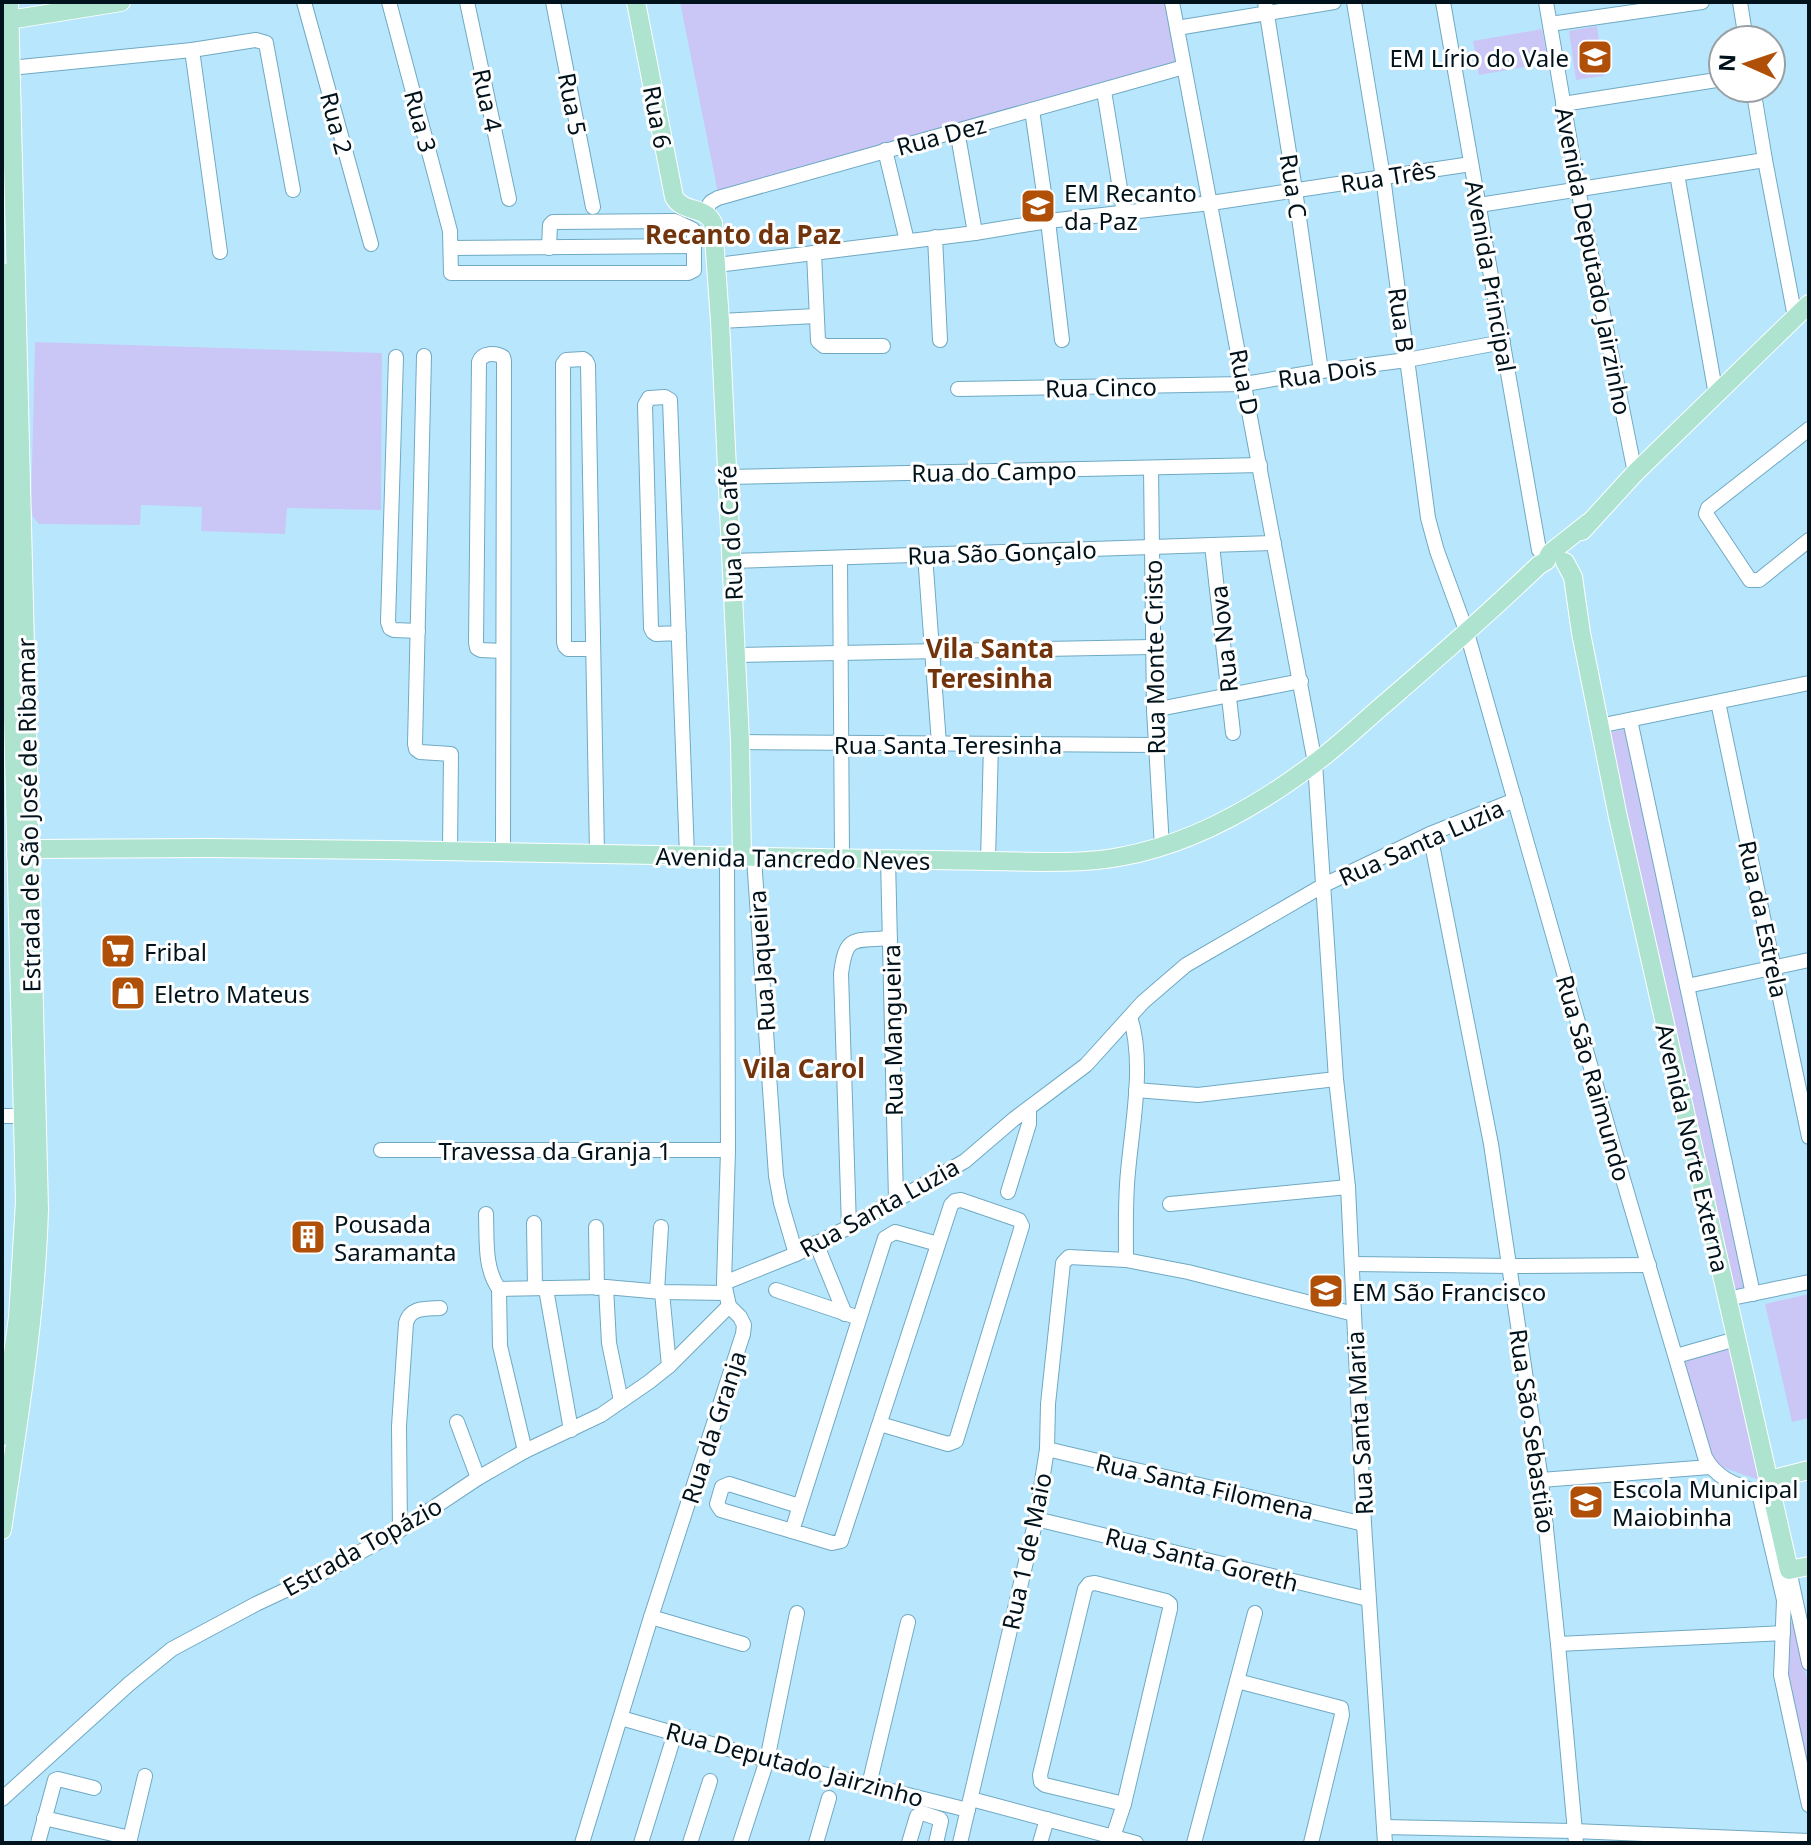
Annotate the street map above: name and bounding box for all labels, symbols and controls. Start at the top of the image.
north arrow [1707,24,1787,104]
school or university icon: EM Lírio do Vale [1576,38,1614,76]
place label: EM Lírio do Vale [1389,41,1569,74]
text: N [1711,53,1741,73]
street label: Rua 4 [465,66,511,135]
street label: Rua 5 [551,70,595,138]
street label: Rua 6 [636,83,680,151]
street label: Rua 3 [397,86,445,156]
street label: Rua 2 [313,88,361,158]
street label: Avenida Deputado Jairzinho [1548,104,1640,418]
street label: Rua Dez [893,107,989,163]
street label: Rua C [1273,151,1315,221]
street label: Rua Três [1338,152,1438,200]
place label: EM Recanto da Paz [1064,176,1197,237]
street label: Avenida Principal [1458,178,1524,374]
school or university icon: EM Recanto da Paz [1019,187,1057,225]
district label: Recanto da Paz [645,216,841,252]
street label: Rua B [1381,285,1423,355]
street label: Rua D [1222,346,1268,418]
street label: Rua Dois [1276,349,1378,395]
street label: Rua Cinco [1045,370,1157,404]
street label: Rua do Campo [911,453,1077,489]
street label: Rua do Café [710,465,750,601]
street label: Rua São Gonçalo [907,532,1097,572]
street label: Rua Monte Cristo [1136,559,1172,755]
street label: Rua Nova [1201,584,1245,694]
district label: Vila Santa Teresinha [926,630,1054,696]
street label: Estrada de São José de Ribamar [8,637,48,993]
street label: Rua Santa Teresinha [834,728,1062,761]
street label: Rua Santa Luzia [1333,791,1509,893]
street label: Rua da Estrela [1731,837,1797,1001]
street label: Avenida Tancredo Neves [655,839,931,877]
street label: Rua Jaqueira [740,889,782,1033]
supermarket icon: Fribal [99,932,137,970]
place label: Fribal [144,935,207,968]
street label: Rua Mangueira [874,944,910,1116]
street label: Rua São Raimundo [1549,971,1639,1185]
shop icon: Eletro Mateus [109,974,147,1012]
place label: Eletro Mateus [154,977,310,1010]
street label: Avenida Norte Externa [1648,1020,1738,1276]
district label: Vila Carol [743,1050,865,1086]
street label: Travessa da Granja 1 [439,1134,671,1167]
street label: Rua Santa Luzia [793,1150,965,1264]
place label: Pousada Saramanta [334,1207,456,1268]
building icon: Pousada Saramanta [289,1218,327,1256]
school or university icon: EM São Francisco [1307,1272,1345,1310]
place label: EM São Francisco [1352,1275,1546,1308]
street label: Rua São Sebastião [1502,1327,1564,1535]
street label: Rua Santa Maria [1338,1330,1380,1516]
street label: Rua da Granja [673,1346,753,1508]
street label: Rua Santa Filomena [1093,1445,1317,1527]
street label: Rua 1 de Maio [993,1469,1059,1633]
place label: Escola Municipal Maiobinha [1612,1472,1799,1533]
school or university icon: Escola Municipal Maiobinha [1567,1483,1605,1521]
street label: Estrada Topázio [276,1489,448,1603]
street label: Rua Santa Goreth [1102,1519,1302,1599]
street label: Rua Deputado Jairzinho [662,1714,928,1814]

